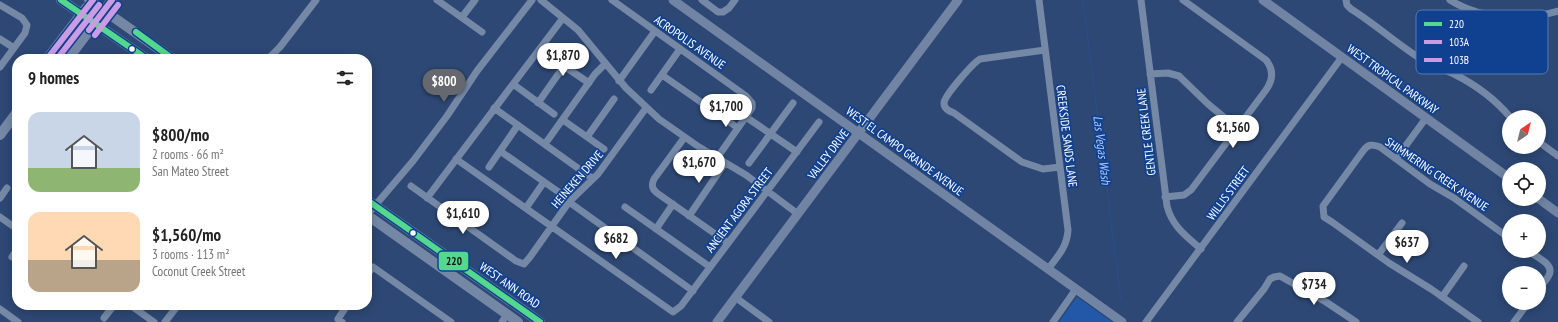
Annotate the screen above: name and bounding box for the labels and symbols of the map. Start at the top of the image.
legend [1416,10,1548,74]
street label: ACROPOLIS AVENUE [651,12,729,72]
text: 220 [1449,17,1464,31]
text: 103A [1449,35,1470,49]
street label: WEST TROPICAL PARKWAY [1344,41,1442,118]
pin: $1,870 [530,43,596,77]
unlabelled marker [127,44,137,54]
text: 103B [1449,53,1469,67]
pin: $800 [420,69,468,103]
street label: CREEKSIDE SANDS LANE [1053,84,1081,188]
street label: GENTLE CREEK LANE [1133,88,1159,176]
pin: $1,700 [693,94,759,128]
street label: WEST EL CAMPO GRANDE AVENUE [843,103,967,199]
north arrow [1502,110,1546,154]
water label: Las Vegas Wash [1089,115,1115,187]
pin: $1,560 [1200,115,1266,149]
street label: VALLEY DRIVE [804,126,852,183]
street label: SHIMMERING CREEK AVENUE [1382,134,1492,214]
street label: HEINEKEN DRIVE [548,147,606,211]
pin: $1,670 [666,150,732,184]
street label: WILLIS STREET [1203,163,1253,223]
street label: ANCIENT AGORA STREET [702,164,776,255]
pin: $1,610 [430,201,496,235]
pin: $682 [592,226,640,260]
unlabelled marker [408,228,418,238]
pin: $637 [1383,230,1431,264]
line badge: 220 [438,251,469,271]
text: 220 [446,254,462,268]
street label: WEST ANN ROAD [477,259,543,311]
pin: $734 [1290,272,1338,306]

